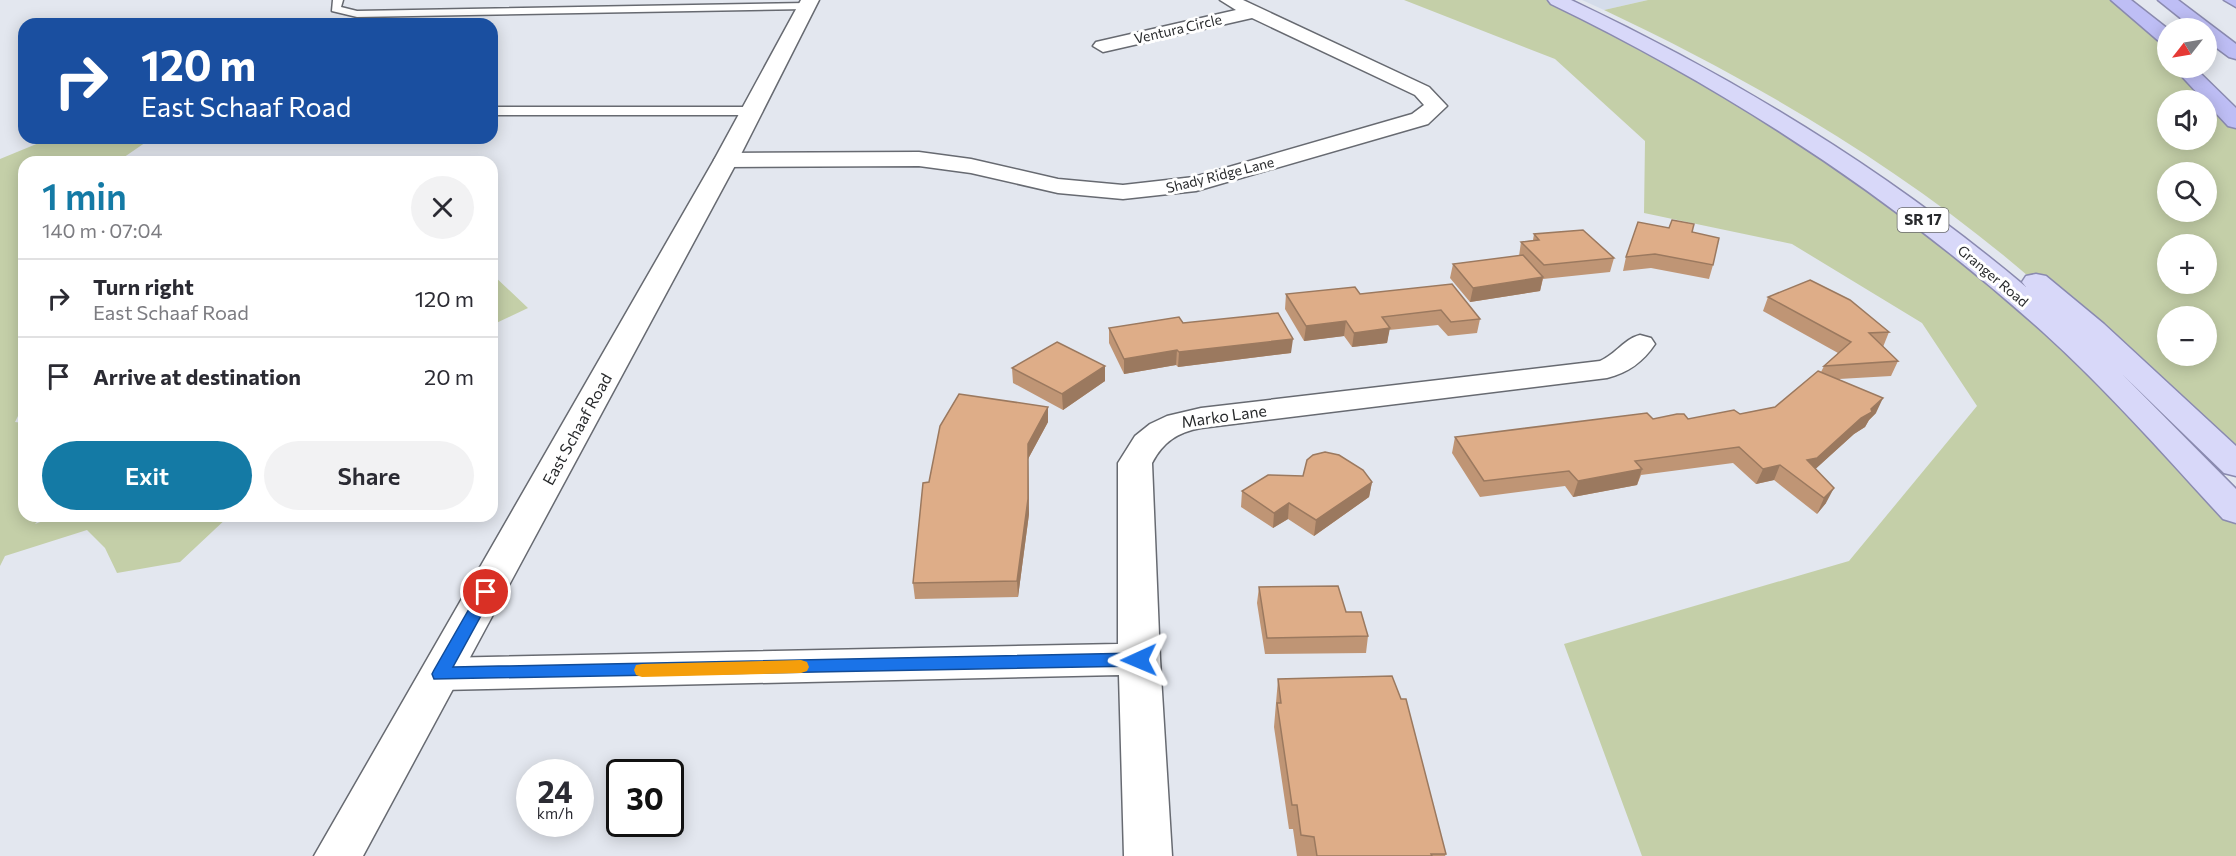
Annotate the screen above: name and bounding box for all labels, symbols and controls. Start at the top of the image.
street label: Ventura Circle [1132,10,1223,47]
north arrow [2157,18,2217,78]
map controls [2157,18,2217,366]
text: 120 m [141,38,256,90]
icon: right [42,42,120,120]
text: East Schaaf Road [141,90,351,123]
button: sound [2157,90,2217,150]
street label: Shady Ridge Lane [1164,153,1276,196]
button: search [2157,162,2217,222]
text: 1 min [42,173,127,217]
button: close [411,176,474,239]
road number: SR 17 [1898,208,1948,232]
text: 140 m · 07:04 [42,218,163,242]
button: + [2157,234,2217,294]
street label: Granger Road [1955,241,2032,310]
text: Turn right [93,273,194,300]
icon: right [42,282,75,315]
text: 120 m [415,285,474,312]
text: East Schaaf Road [93,300,249,324]
button: − [2157,306,2217,366]
icon: arrive [42,360,75,393]
text: Arrive at destination [93,363,301,390]
text: 20 m [424,363,474,390]
street label: East Schaaf Road [538,370,615,488]
street label: Marko Lane [1180,400,1268,431]
button: Exit [42,441,252,510]
button: Share [264,441,474,510]
pin [460,566,511,617]
icon: arrive [469,575,502,608]
position arrow [1107,628,1171,692]
speed limit sign: 30 [606,759,684,837]
text: 24 [537,772,573,809]
text: km/h [537,804,573,822]

